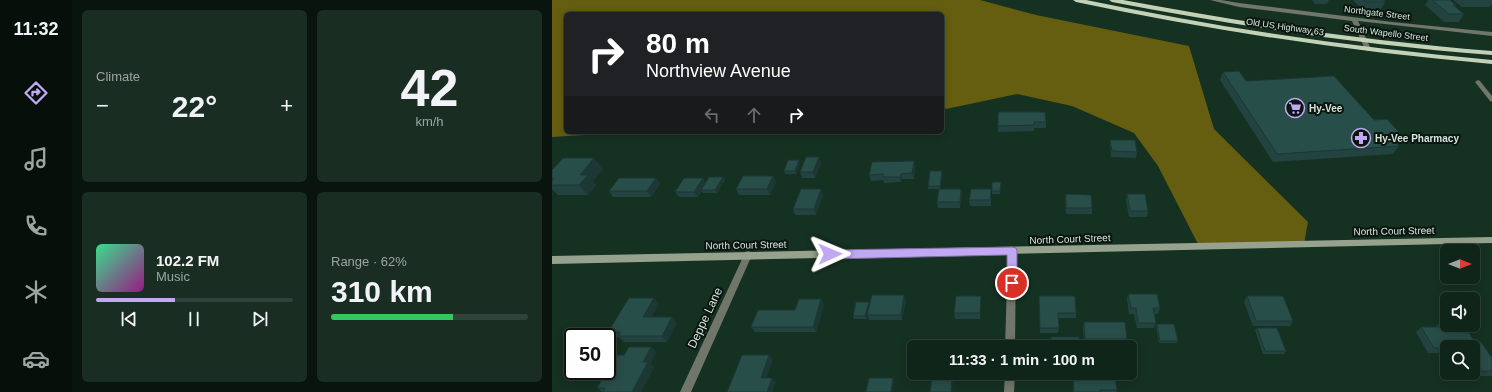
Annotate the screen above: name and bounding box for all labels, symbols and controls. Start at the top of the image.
street label: Northgate Street [1344,4,1411,22]
street label: Old US Highway 63 [1245,17,1325,37]
text: 11:32 [13,19,59,39]
street label: South Wapello Street [1343,23,1429,43]
icon: right [580,28,632,80]
text: 80 m [646,28,710,59]
text: 42 [401,59,458,117]
text: Northview Avenue [646,61,791,81]
text: Climate [96,69,140,84]
icon: directions [22,79,50,107]
text: 22° [172,90,217,123]
text: − [96,93,109,118]
text: + [280,93,293,118]
supermarket icon: Hy-Vee [1284,97,1306,119]
place label: Hy-Vee [1309,103,1343,114]
icon: left [701,104,723,126]
icon: ahead [743,104,765,126]
icon: right [785,104,807,126]
text: km/h [415,114,444,129]
pharmacy icon: Hy-Vee Pharmacy [1350,127,1372,149]
place label: Hy-Vee Pharmacy [1375,133,1459,144]
icon: music [22,145,50,173]
icon: phone [22,212,50,240]
street label: North Court Street [1353,225,1435,237]
street label: North Court Street [1029,232,1111,246]
position arrow [809,233,851,275]
street label: North Court Street [705,239,787,251]
north arrow [1440,244,1480,284]
map controls [1440,244,1480,380]
text: 102.2 FM [156,252,219,269]
text: Range · 62% [331,254,407,269]
pin [995,266,1029,300]
text: Music [156,269,190,284]
icon: arrive [1001,272,1023,294]
text: 310 km [331,275,433,308]
icon: climate [22,278,50,306]
street label: Deppe Lane [685,285,725,351]
button: sound [1440,292,1480,332]
icon: previous [118,308,140,330]
icon: pause [183,308,205,330]
icon: next [249,308,271,330]
speed limit sign: 50 [564,328,616,380]
button: search [1440,340,1480,380]
icon: car [22,345,50,373]
text: 11:33 · 1 min · 100 m [949,351,1095,368]

